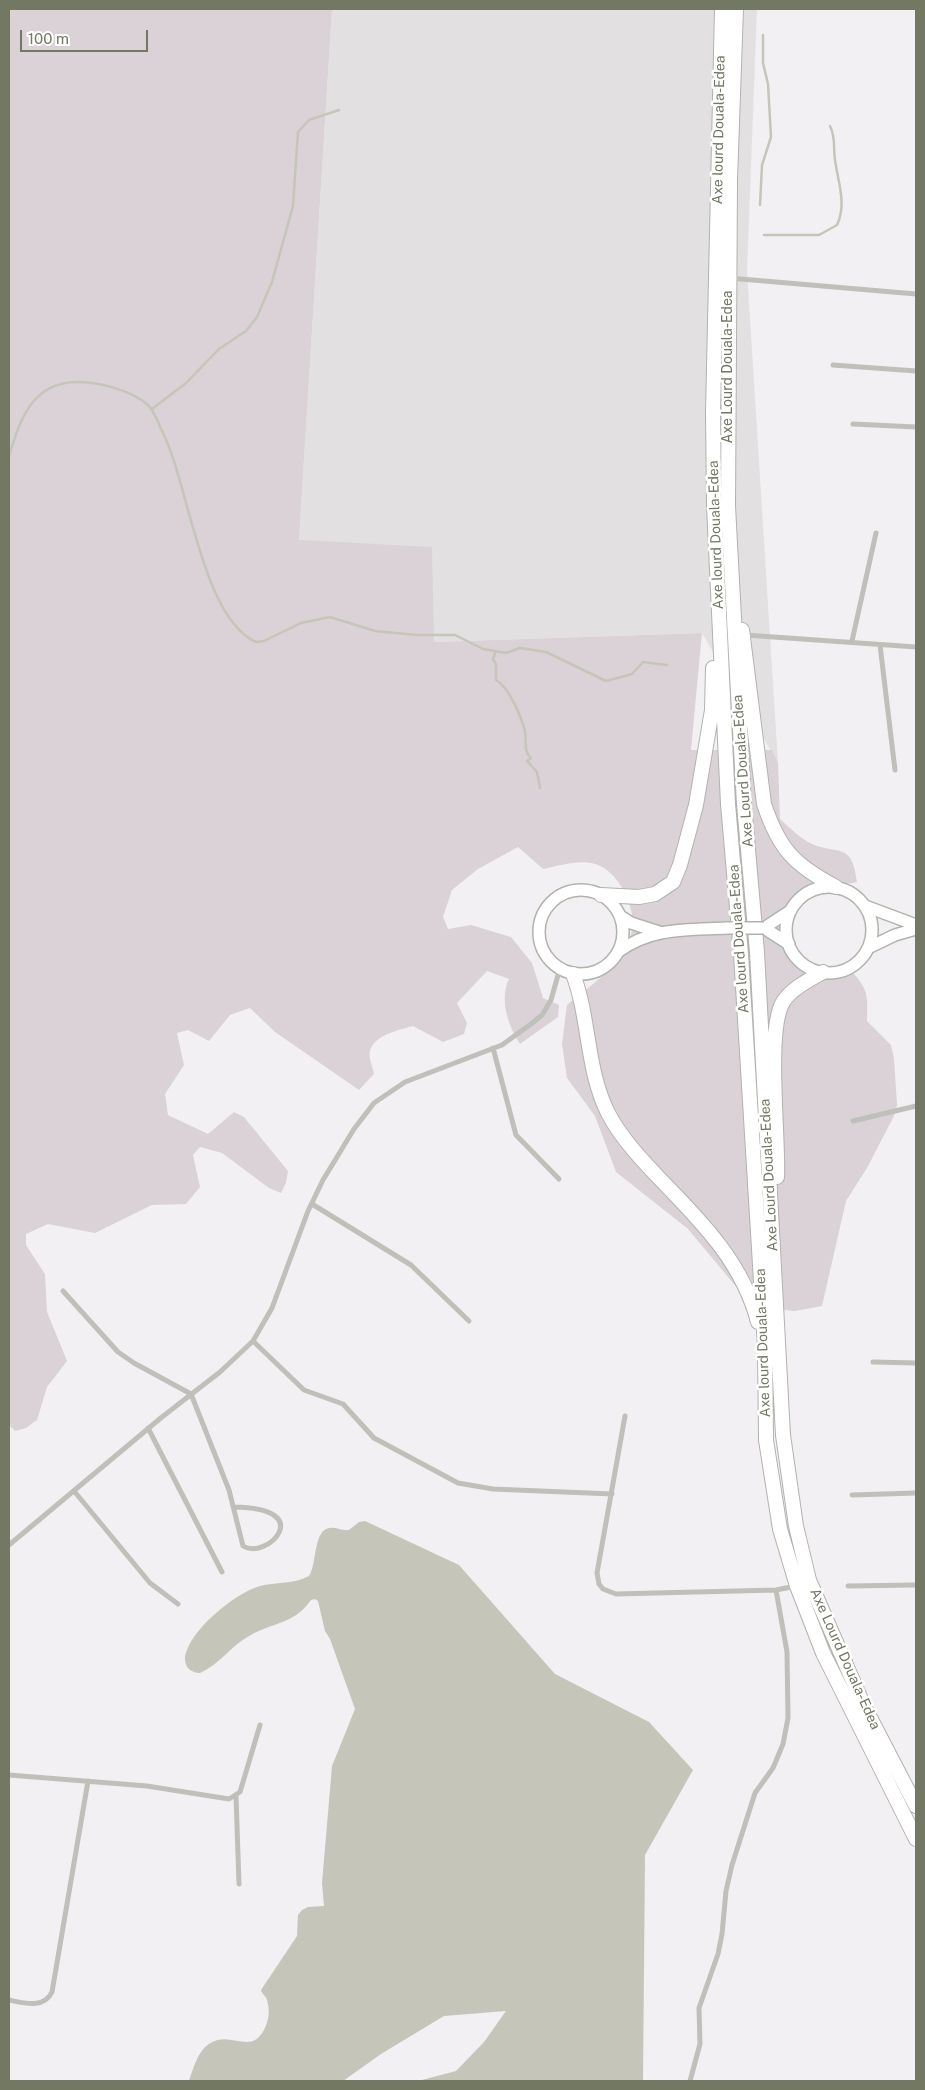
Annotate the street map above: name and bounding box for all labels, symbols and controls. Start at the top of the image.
scale bar [22,20,150,52]
text: 100 m [28,30,69,47]
street label: Axe lourd Douala-Edea [709,55,729,205]
street label: Axe Lourd Douala-Edea [720,291,736,443]
street label: Axe lourd Douala-Edea [705,460,727,610]
street label: Axe Lourd Douala-Edea [729,694,757,848]
street label: Axe lourd Douala-Edea [725,864,753,1014]
street label: Axe Lourd Douala-Edea [757,1098,781,1252]
street label: Axe lourd Douala-Edea [752,1268,774,1418]
street label: Axe Lourd Douala-Edea [806,1586,884,1732]

